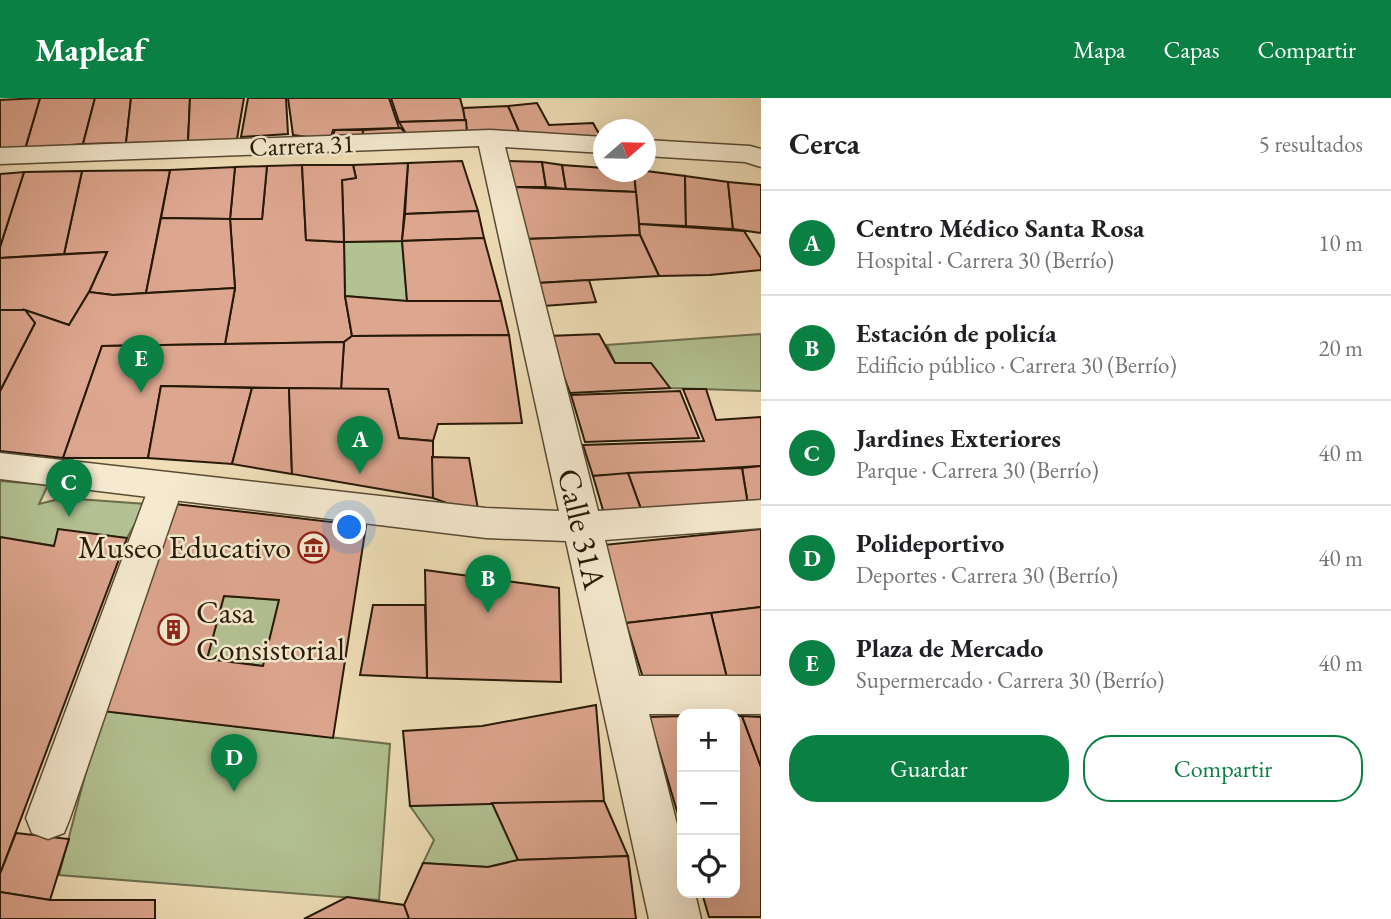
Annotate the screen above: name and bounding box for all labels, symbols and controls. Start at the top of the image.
text: Mapleaf [35,28,146,71]
text: Mapa [1073,34,1125,65]
text: Capas [1163,34,1219,65]
text: Compartir [1257,34,1356,65]
north arrow [593,119,656,182]
text: Cerca [789,124,860,163]
street label: Carrera 31 [249,126,355,164]
text: 5 resultados [1259,129,1363,159]
text: Centro Médico Santa Rosa [856,211,1144,245]
text: A [804,228,820,258]
text: 10 m [1318,228,1363,258]
text: Hospital · Carrera 30 (Berrío) [856,245,1114,275]
text: Estación de policía [856,316,1057,350]
text: B [805,333,819,363]
text: 20 m [1318,333,1363,363]
pin: E [118,335,164,393]
text: Edificio público · Carrera 30 (Berrío) [856,350,1177,380]
pin: A [337,416,383,474]
text: Jardines Exteriores [856,421,1061,455]
text: C [804,438,820,468]
text: 40 m [1318,438,1363,468]
text: Parque · Carrera 30 (Berrío) [856,455,1099,485]
pin: C [46,459,92,517]
street label: Calle 31A [548,465,616,594]
your location [332,510,366,544]
place label: Museo Educativo [78,526,291,568]
text: Polideportivo [856,526,1004,560]
museum icon: Museo Educativo [297,530,331,564]
text: D [803,543,821,573]
text: 40 m [1318,543,1363,573]
pin: B [465,555,511,613]
text: Deportes · Carrera 30 (Berrío) [856,560,1118,590]
place label: Casa Consistorial [196,591,345,670]
building icon: Casa Consistorial [156,613,190,647]
text: Plaza de Mercado [856,631,1043,665]
text: E [805,648,819,678]
text: 40 m [1318,648,1363,678]
text: Supermercado · Carrera 30 (Berrío) [856,665,1164,695]
map controls [677,709,740,898]
button: + [677,709,740,772]
pin: D [211,734,257,792]
button: Guardar [789,735,1069,802]
button: Compartir [1083,735,1363,802]
button: − [677,772,740,835]
button: locate [677,835,740,898]

